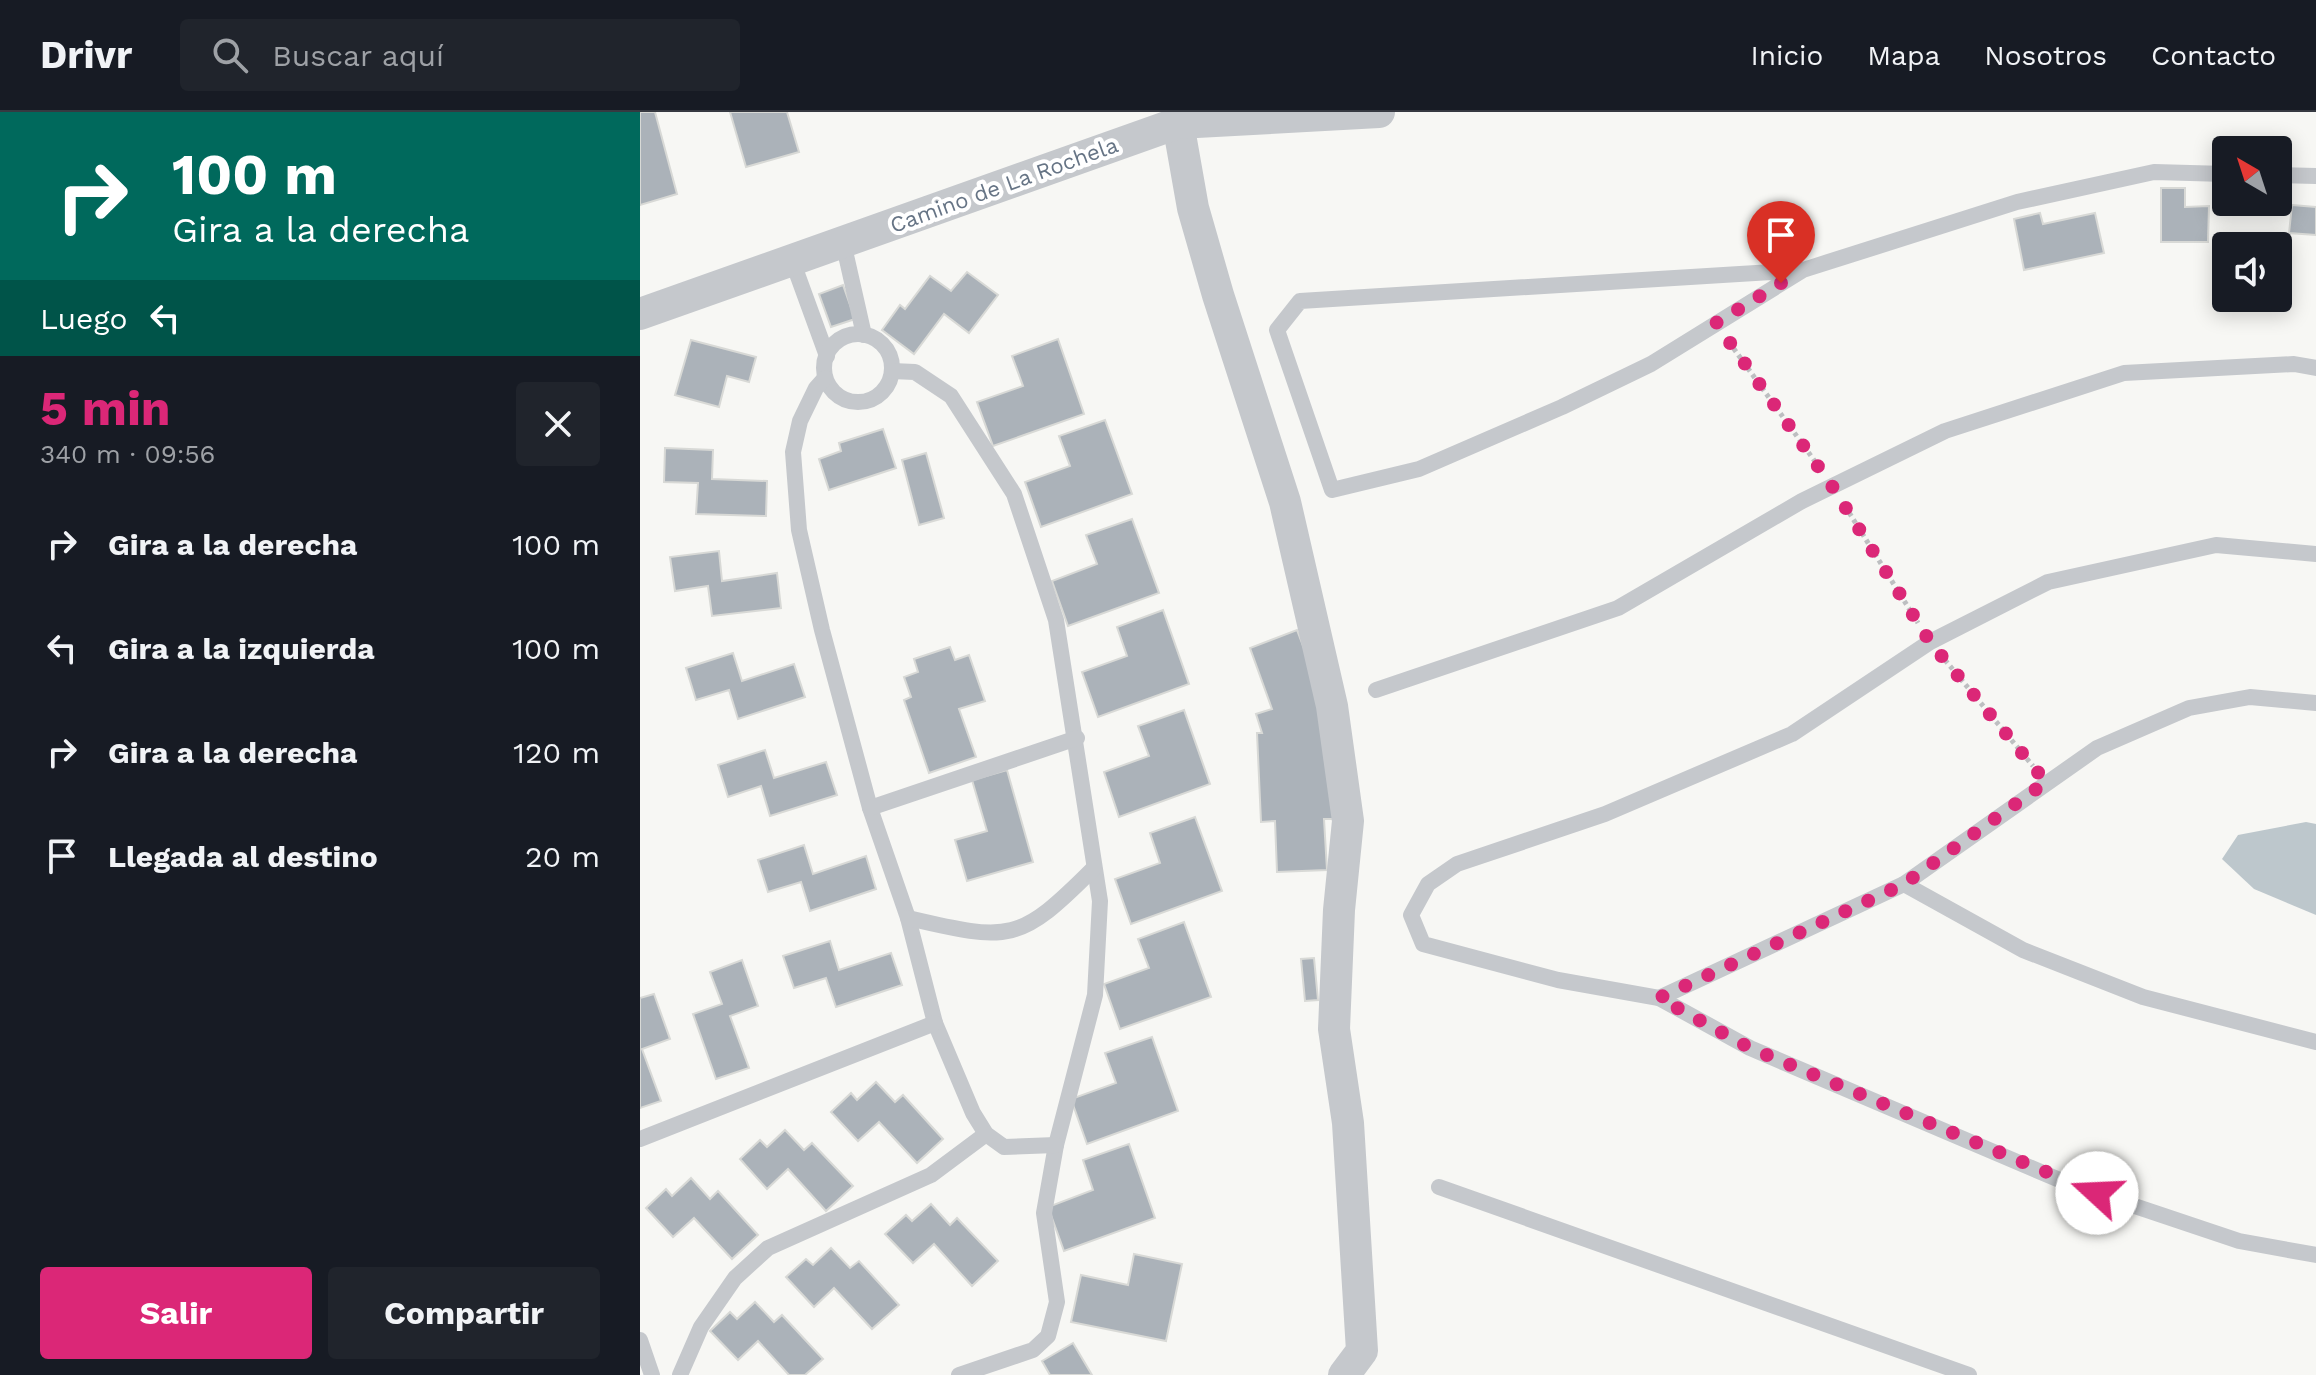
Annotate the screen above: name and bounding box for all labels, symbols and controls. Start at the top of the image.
search box [180,19,740,91]
text: Drivr [40,33,132,77]
icon: search [208,33,252,77]
text: Buscar aquí [272,38,444,73]
text: Inicio [1751,39,1823,72]
text: Mapa [1867,39,1940,72]
text: Nosotros [1984,39,2107,72]
text: Contacto [2151,39,2276,72]
street label: Camino de La Rochela [887,132,1121,238]
north arrow [2212,136,2292,216]
map controls [2212,136,2292,312]
text: 100 m [172,142,337,208]
icon: right [40,144,144,248]
pin [1747,201,1815,283]
text: Gira a la derecha [172,209,469,251]
icon: arrive [1759,213,1803,257]
button: sound [2212,232,2292,312]
icon: left [143,296,187,340]
text: Luego [40,301,127,336]
text: 5 min [40,380,171,437]
button: close [516,382,600,466]
text: 340 m · 09:56 [40,439,215,469]
icon: right [40,522,84,566]
text: Gira a la derecha [108,527,357,562]
text: 100 m [512,527,600,562]
icon: left [40,626,84,670]
text: Gira a la izquierda [108,631,375,666]
text: 100 m [512,631,600,666]
icon: right [40,730,84,774]
text: Gira a la derecha [108,735,357,770]
text: 120 m [513,735,600,770]
icon: arrive [40,834,84,878]
text: Llegada al destino [108,839,378,874]
text: 20 m [525,839,600,874]
position arrow [2055,1151,2139,1235]
button: Salir [40,1267,312,1359]
button: Compartir [328,1267,600,1359]

